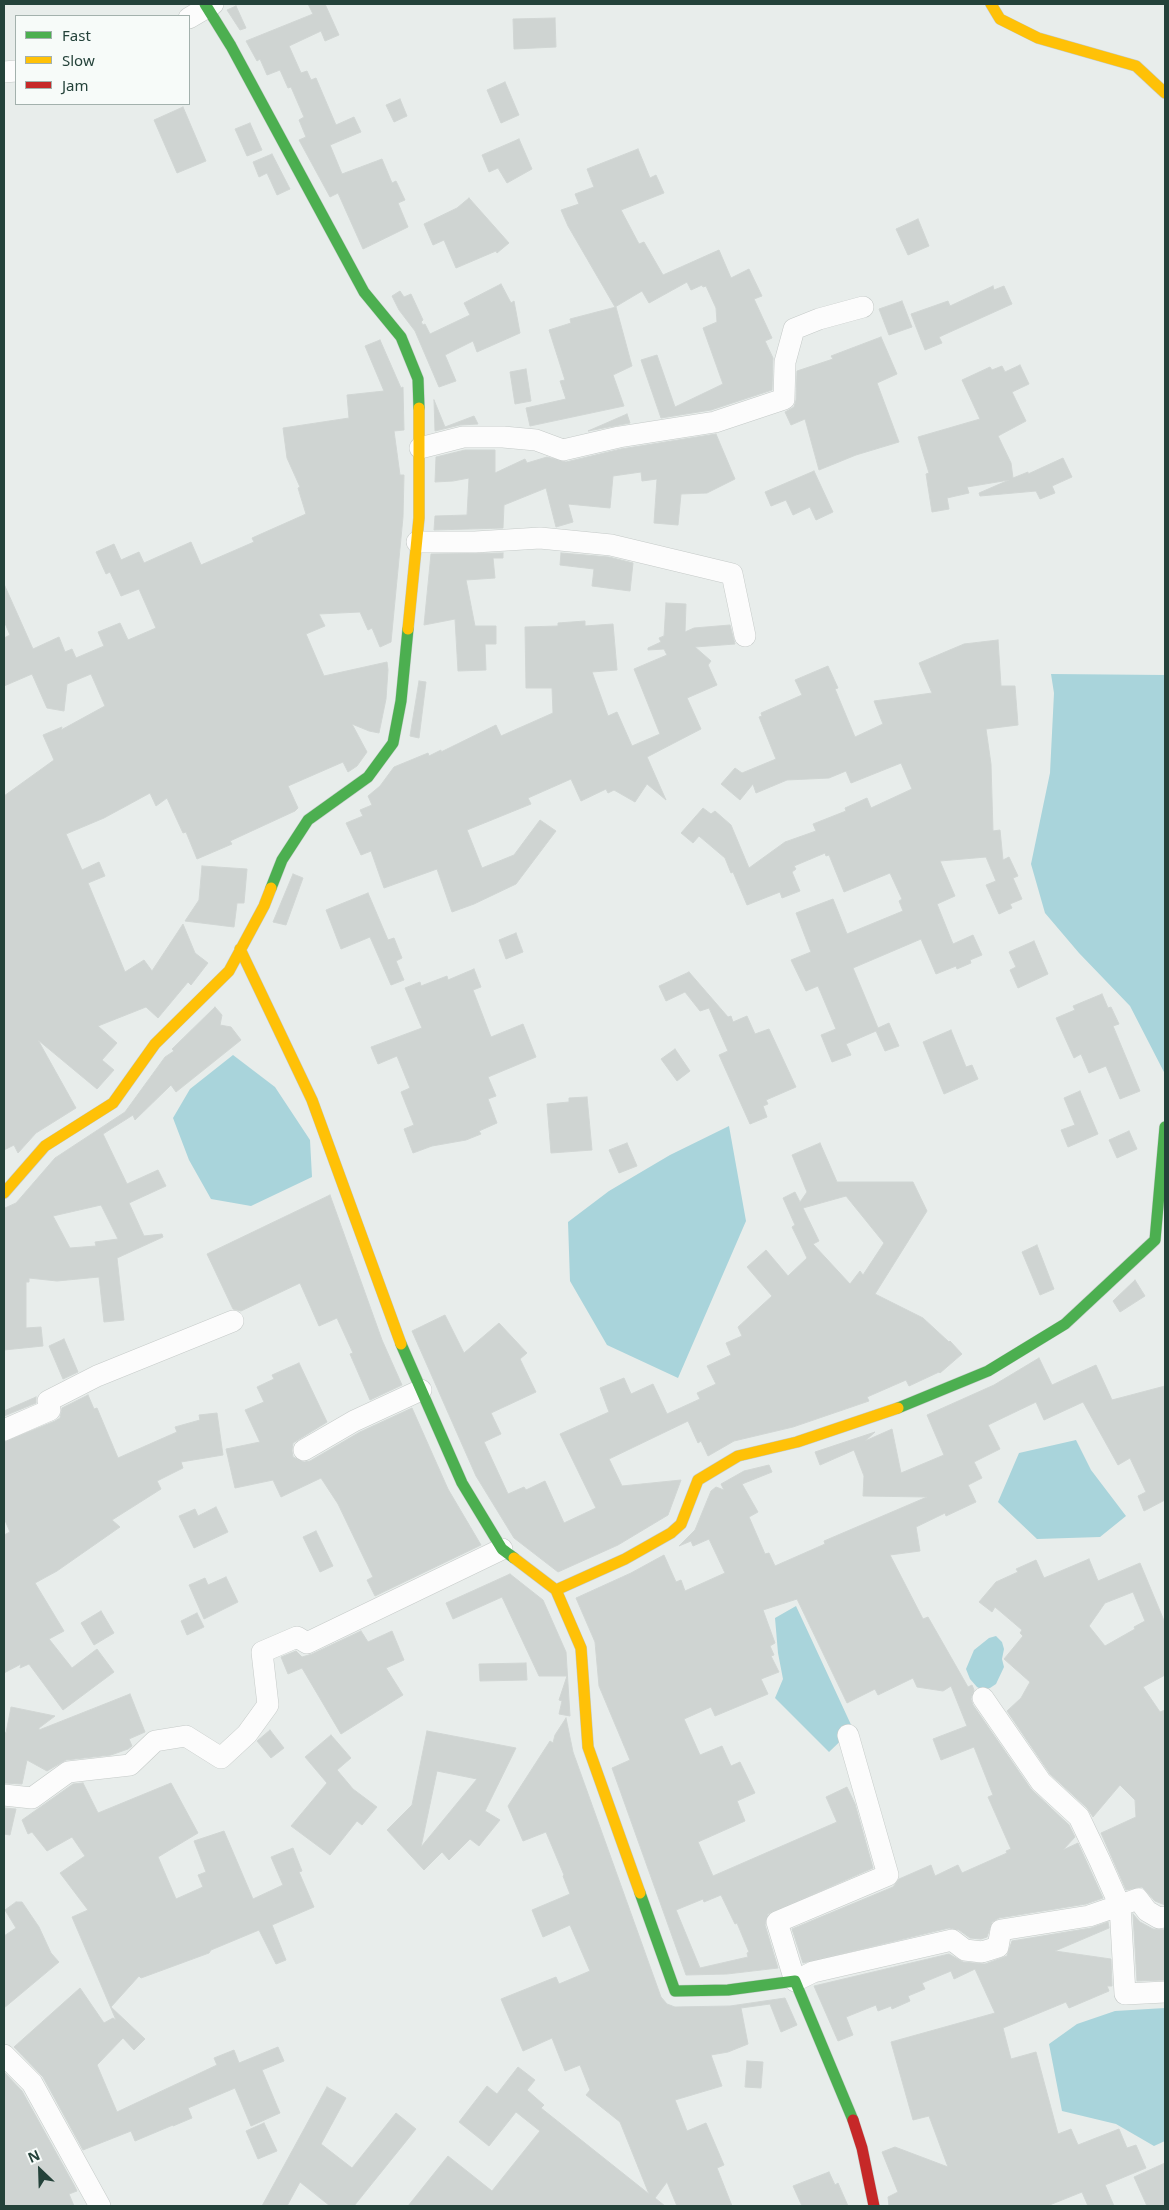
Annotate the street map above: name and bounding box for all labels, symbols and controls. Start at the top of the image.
legend [15,15,190,105]
text: Fast [62,25,91,45]
text: Slow [62,50,95,70]
text: Jam [62,75,89,95]
north arrow [15,2145,65,2195]
text: N [25,2145,43,2167]

